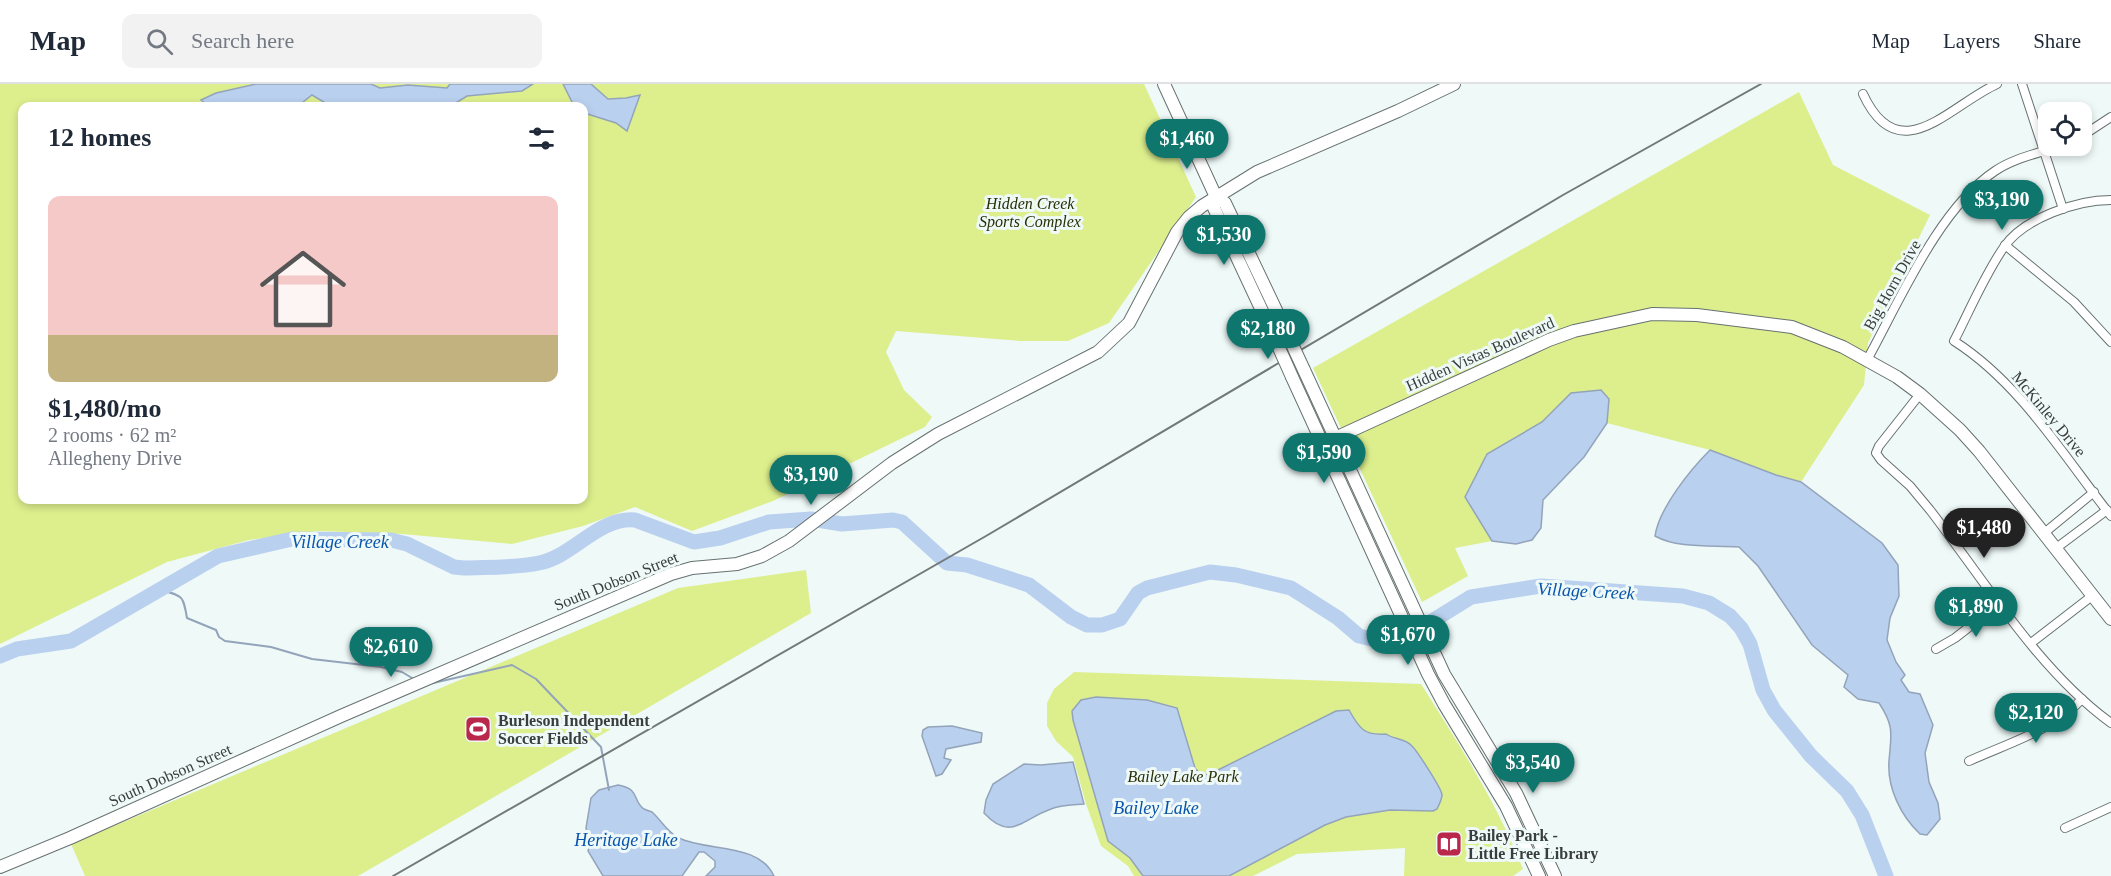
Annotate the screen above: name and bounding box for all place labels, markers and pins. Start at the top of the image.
pin: $1,460 [1138,119,1236,170]
pin: $3,190 [1953,180,2051,231]
pin: $1,530 [1175,215,1273,266]
pin: $2,180 [1219,309,1317,360]
pin: $1,590 [1275,433,1373,484]
pin: $3,190 [762,455,860,506]
pin: $1,480 [1935,508,2033,559]
pin: $1,890 [1927,587,2025,638]
pin: $1,670 [1359,615,1457,666]
pin: $2,610 [342,627,440,678]
pin: $2,120 [1987,693,2085,744]
place label: Burleson Independent Soccer Fields [498,712,650,747]
sports icon: Burleson Independent Soccer Fields [463,714,493,744]
pin: $3,540 [1484,743,1582,794]
place label: Bailey Park - Little Free Library [1468,827,1598,863]
library icon: Bailey Park - Little Free Library [1434,829,1464,859]

